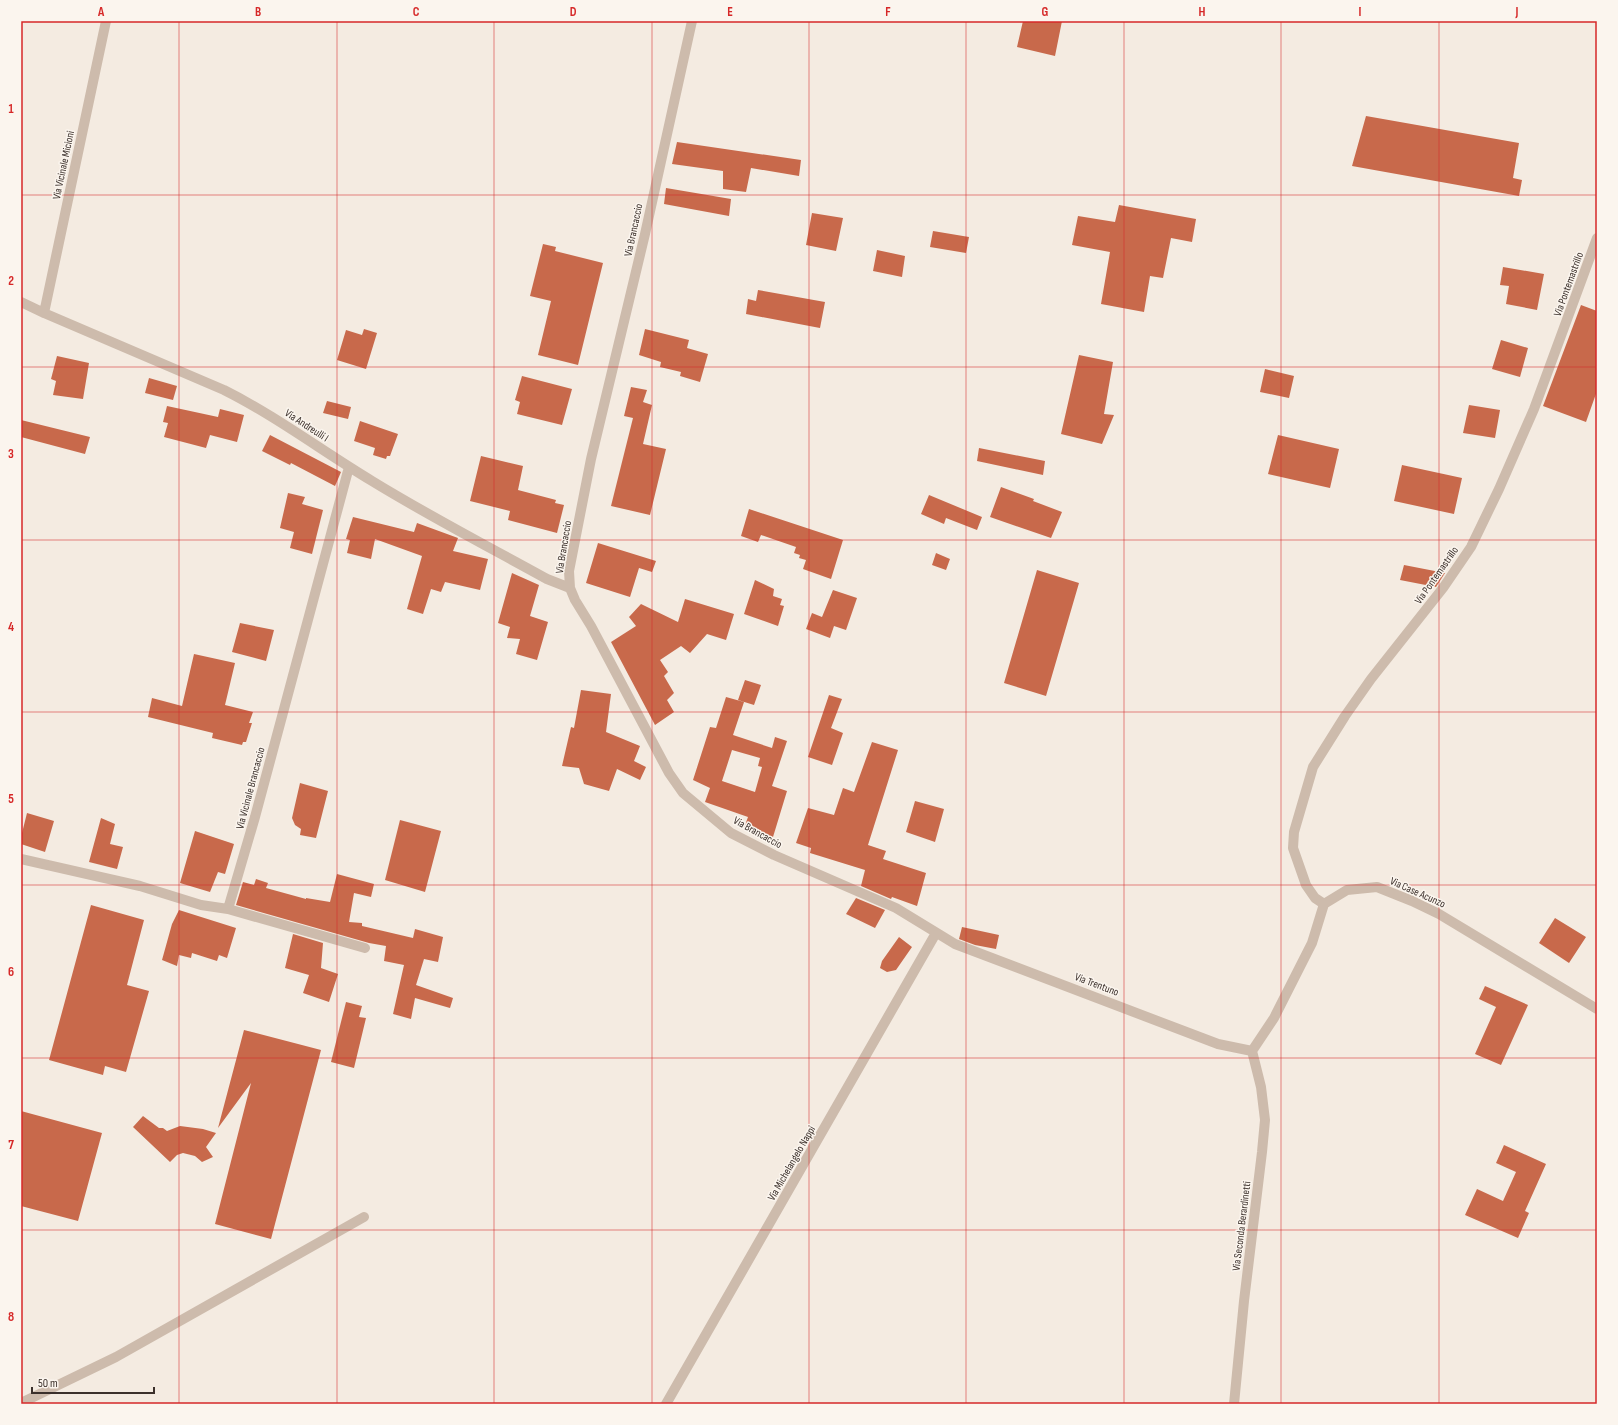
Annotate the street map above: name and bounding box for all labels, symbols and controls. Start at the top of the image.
text: A [97,4,105,20]
text: B [255,4,261,20]
text: C [413,4,420,20]
text: D [570,4,577,20]
text: E [727,4,733,20]
text: F [885,4,891,20]
text: G [1042,4,1049,20]
text: H [1199,4,1206,20]
text: I [1359,4,1362,20]
text: J [1515,4,1519,20]
text: 1 [8,101,14,117]
street label: Via Vicinale Micioni [50,130,77,201]
street label: Via Brancaccio [622,202,646,258]
street label: Via Pontemastrillo [1551,250,1586,318]
text: 2 [8,273,14,289]
street label: Via Andreulli I [282,406,331,444]
text: 3 [8,446,14,462]
street label: Via Brancaccio [553,519,574,575]
street label: Via Pontemastrillo [1412,544,1461,607]
text: 4 [8,619,14,635]
street label: Via Vicinale Brancaccio [233,745,268,831]
text: 5 [8,791,14,807]
street label: Via Brancaccio [731,814,785,851]
street label: Via Case Acunzo [1388,874,1448,911]
text: 6 [8,964,14,980]
street label: Via Trentuno [1073,970,1121,999]
street label: Via Michelangelo Nappi [765,1124,818,1203]
text: 7 [8,1137,14,1153]
street label: Via Seconda Berardinetti [1230,1180,1253,1272]
text: 8 [8,1309,14,1325]
scale bar [32,1369,154,1395]
text: 50 m [38,1376,58,1391]

